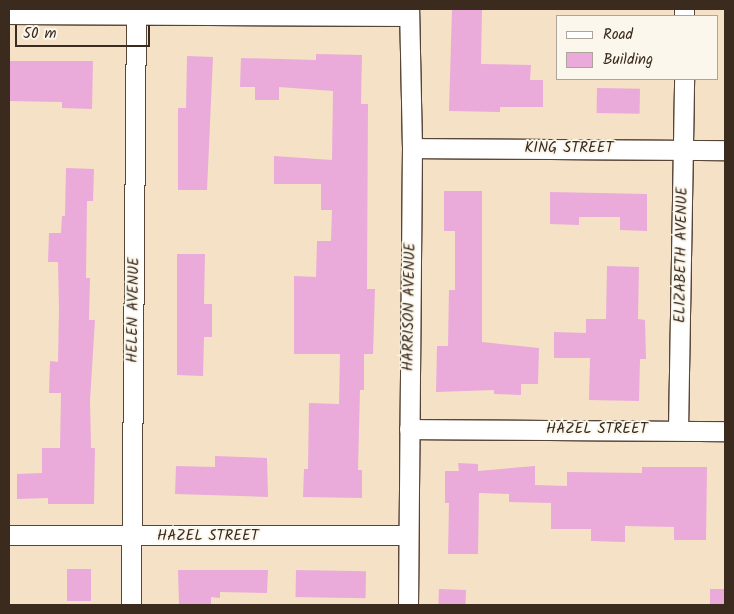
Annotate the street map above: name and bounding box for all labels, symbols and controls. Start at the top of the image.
scale bar [18,15,152,47]
legend [556,15,719,80]
text: 50 m [23,22,57,46]
text: Road [603,23,633,47]
text: Building [603,48,653,72]
street label: KING STREET [524,140,614,158]
street label: ELIZABETH AVENUE [672,187,692,323]
street label: HARRISON AVENUE [400,243,420,371]
street label: HELEN AVENUE [124,257,144,363]
street label: HAZEL STREET [546,421,648,439]
street label: HAZEL STREET [157,528,259,546]

